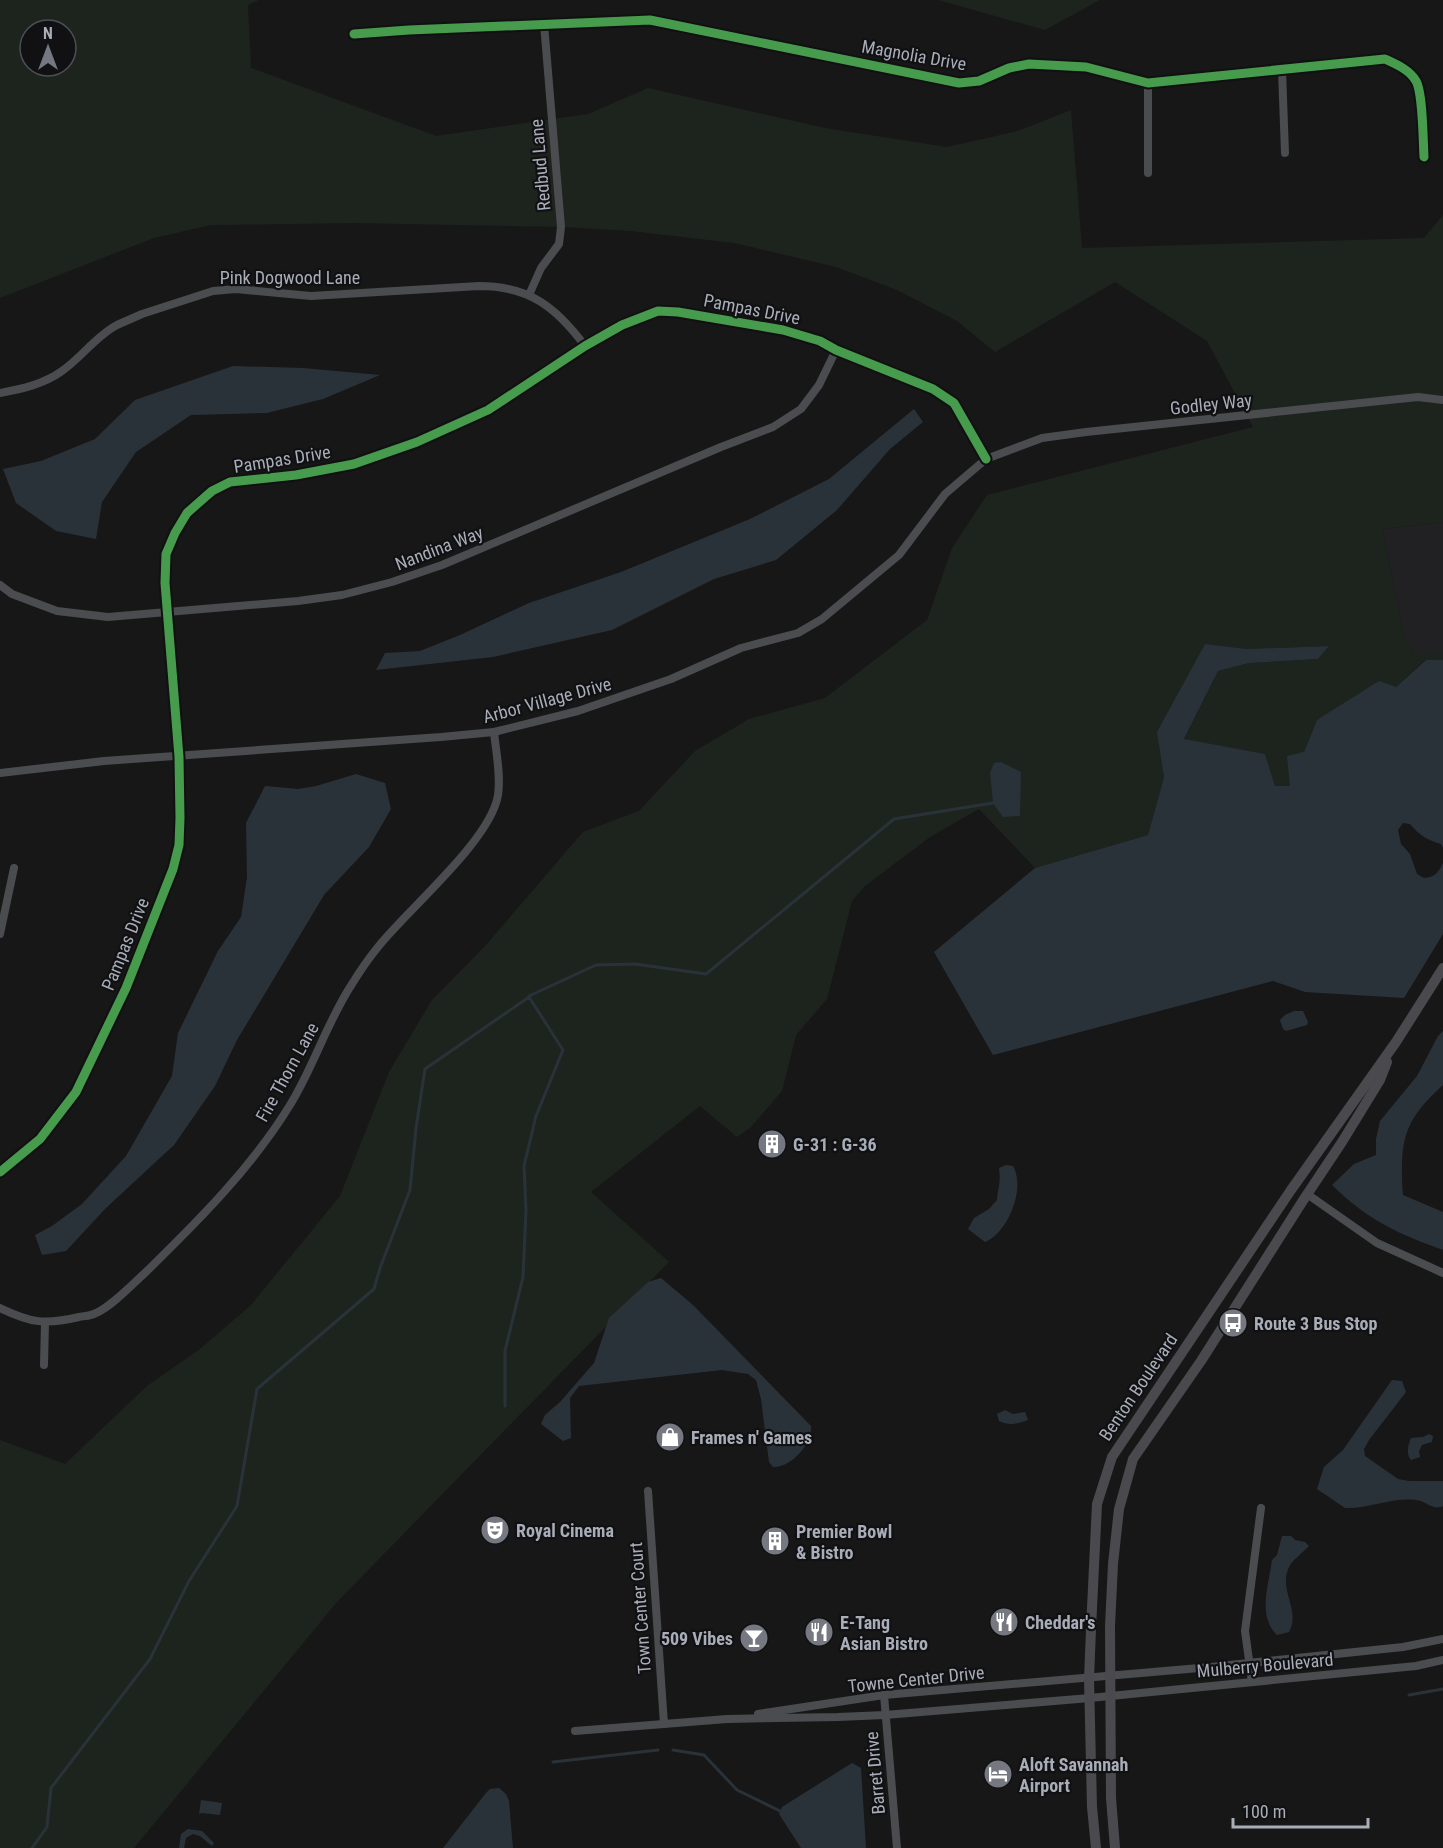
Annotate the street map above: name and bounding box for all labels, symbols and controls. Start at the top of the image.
north arrow [18,18,78,78]
text: N [43,24,53,43]
street label: Magnolia Drive [860,35,968,75]
street label: Redbud Lane [526,118,554,212]
street label: Pink Dogwood Lane [220,267,360,288]
street label: Pampas Drive [702,289,802,329]
street label: Godley Way [1169,389,1253,419]
street label: Pampas Drive [232,441,332,477]
street label: Nandina Way [392,521,486,574]
street label: Arbor Village Drive [481,673,613,727]
street label: Pampas Drive [97,895,153,993]
street label: Fire Thorn Lane [251,1019,323,1125]
building icon: G-31 : G-36 [756,1128,788,1160]
place label: G-31 : G-36 [793,1134,877,1155]
bus stop icon: Route 3 Bus Stop [1217,1307,1249,1339]
place label: Route 3 Bus Stop [1254,1313,1377,1334]
street label: Benton Boulevard [1094,1330,1182,1444]
shop icon: Frames n' Games [654,1421,686,1453]
place label: Frames n' Games [691,1427,812,1448]
theatre icon: Royal Cinema [479,1514,511,1546]
place label: Royal Cinema [516,1520,614,1541]
place label: Premier Bowl & Bistro [796,1521,892,1563]
building icon: Premier Bowl & Bistro [759,1525,791,1557]
street label: Town Center Court [625,1541,655,1675]
restaurant icon: Cheddar's [988,1606,1020,1638]
place label: E-Tang Asian Bistro [840,1612,928,1654]
place label: Cheddar's [1025,1612,1095,1633]
restaurant icon: E-Tang Asian Bistro [803,1616,835,1648]
bar icon: 509 Vibes [738,1622,770,1654]
place label: 509 Vibes [661,1628,733,1649]
street label: Mulberry Boulevard [1196,1649,1334,1681]
street label: Towne Center Drive [847,1661,985,1697]
street label: Barret Drive [861,1731,889,1815]
place label: Aloft Savannah Airport [1019,1754,1128,1796]
hotel icon: Aloft Savannah Airport [982,1758,1014,1790]
scale bar [1233,1791,1368,1829]
text: 100 m [1242,1801,1286,1822]

